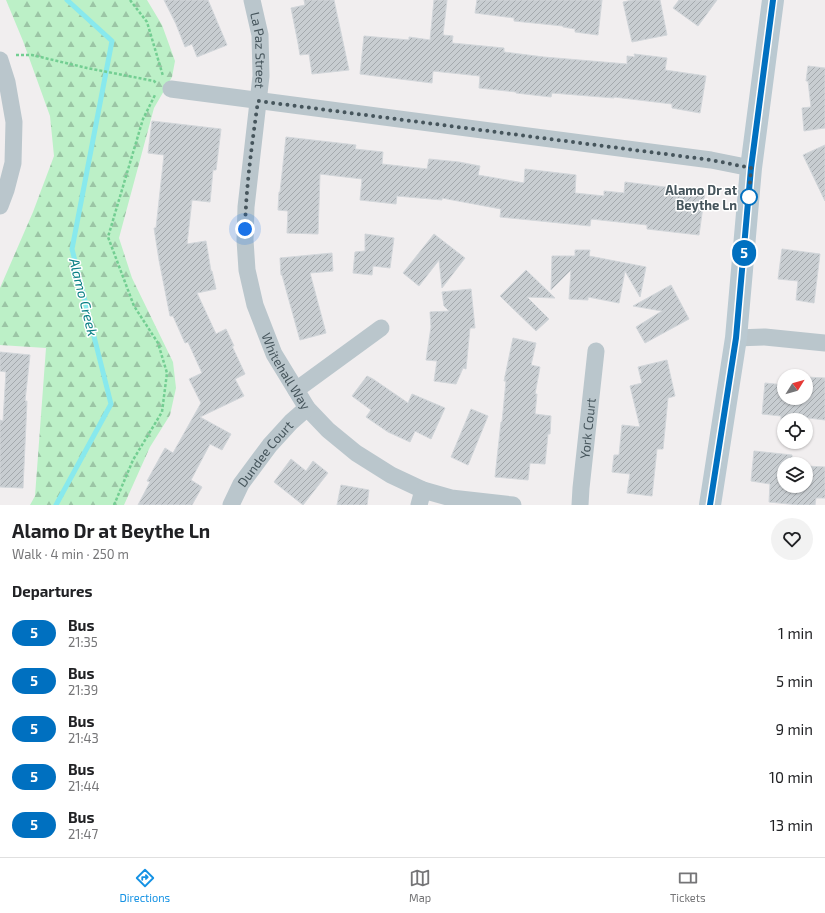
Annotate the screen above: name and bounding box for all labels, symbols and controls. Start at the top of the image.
street label: La Paz Street [247,10,269,90]
place label: Alamo Dr at Beythe Ln [665,182,738,213]
marker: Alamo Dr at Beythe Ln [740,188,758,206]
your location [235,219,255,239]
line badge: 5 [731,240,757,266]
text: 5 [740,244,748,261]
water label: Alamo Creek [66,255,102,338]
street label: Whitehall Way [258,330,314,413]
north arrow [777,369,813,405]
map controls [777,369,813,493]
street label: York Court [576,397,599,460]
button: locate [777,413,813,449]
street label: Dundee Court [234,417,296,490]
button: layers [777,457,813,493]
button: heart [771,518,813,560]
text: Alamo Dr at Beythe Ln [12,519,210,542]
text: Walk · 4 min · 250 m [12,546,129,562]
text: Departures [12,582,92,600]
text: Bus [68,616,94,634]
text: 5 [30,624,38,641]
text: 1 min [778,624,813,642]
text: 21:35 [68,634,98,650]
text: Bus [68,664,94,682]
text: 5 [30,672,38,689]
text: 5 min [776,672,813,690]
text: 21:39 [68,682,98,698]
text: Bus [68,712,94,730]
text: 5 [30,720,38,737]
text: 9 min [775,720,813,738]
text: 21:43 [68,730,99,746]
text: Bus [68,760,94,778]
text: 5 [30,768,38,785]
text: 10 min [769,768,813,786]
text: 21:44 [68,778,100,794]
text: Bus [68,808,94,826]
text: 5 [30,816,38,833]
text: 13 min [770,816,813,834]
text: 21:47 [68,826,98,842]
tab: Directions [119,867,170,904]
tab: Map [409,867,431,904]
tab: Tickets [670,867,706,904]

